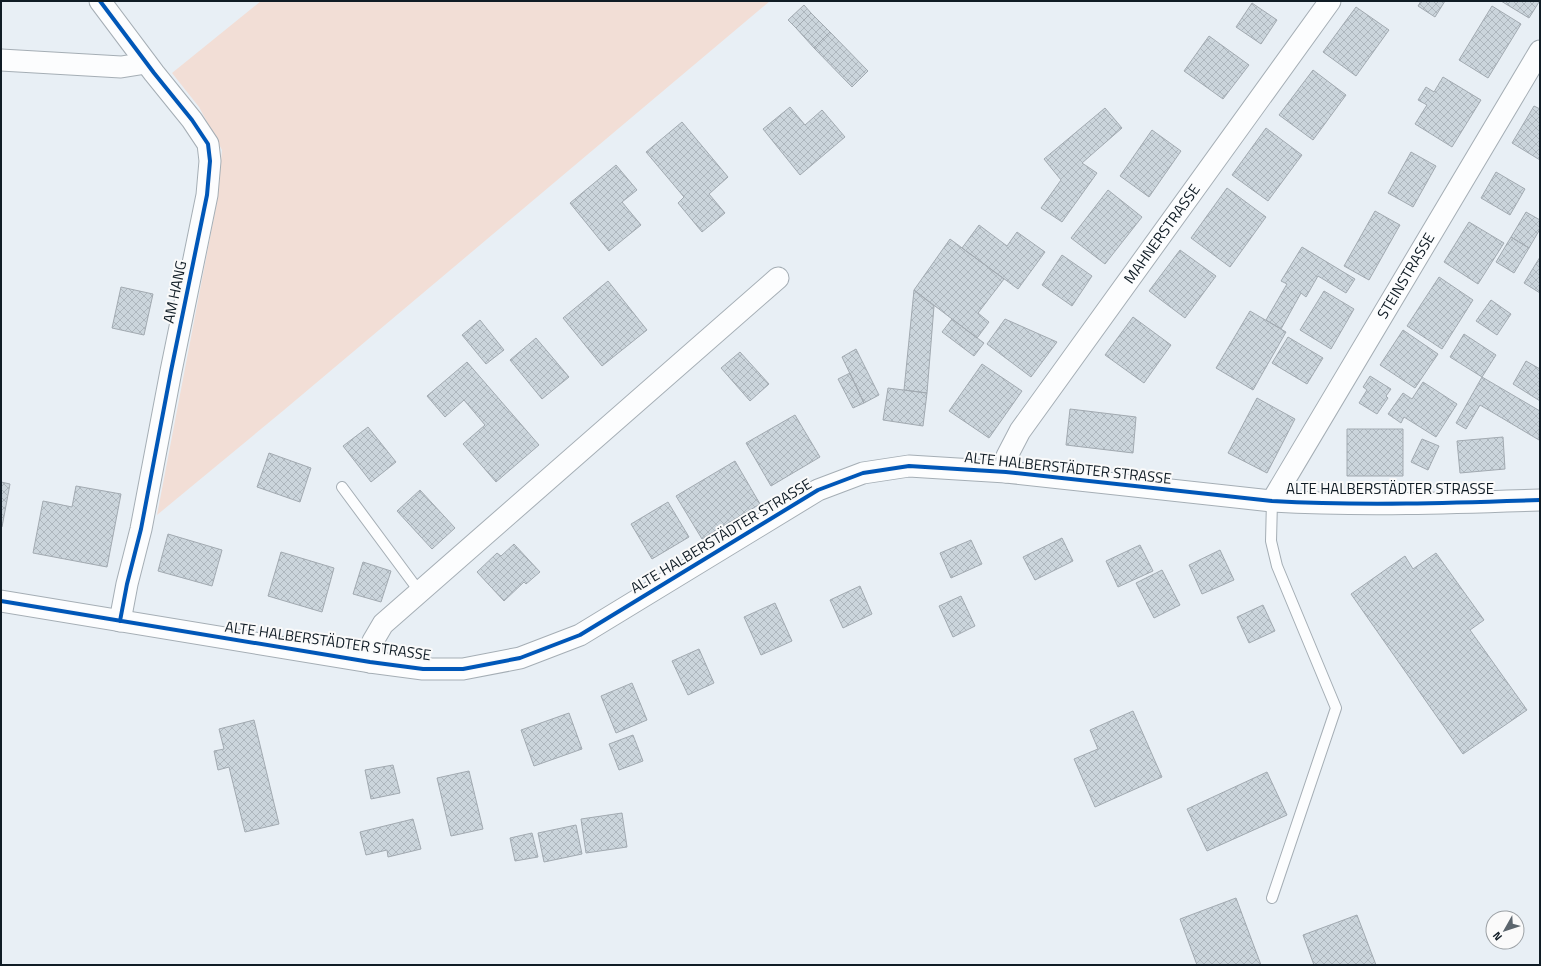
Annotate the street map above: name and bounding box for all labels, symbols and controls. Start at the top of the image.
street label: MAHNERSTRASSE [1118,179,1205,288]
street label: STEINSTRASSE [1371,228,1440,323]
street label: AM HANG [157,259,192,325]
street label: ALTE HALBERSTÄDTER STRASSE [963,445,1173,490]
street label: ALTE HALBERSTÄDTER STRASSE [626,472,816,599]
street label: ALTE HALBERSTÄDTER STRASSE [1286,477,1494,500]
street label: ALTE HALBERSTÄDTER STRASSE [223,615,433,666]
north arrow [1485,910,1525,950]
text: N [1489,928,1506,944]

